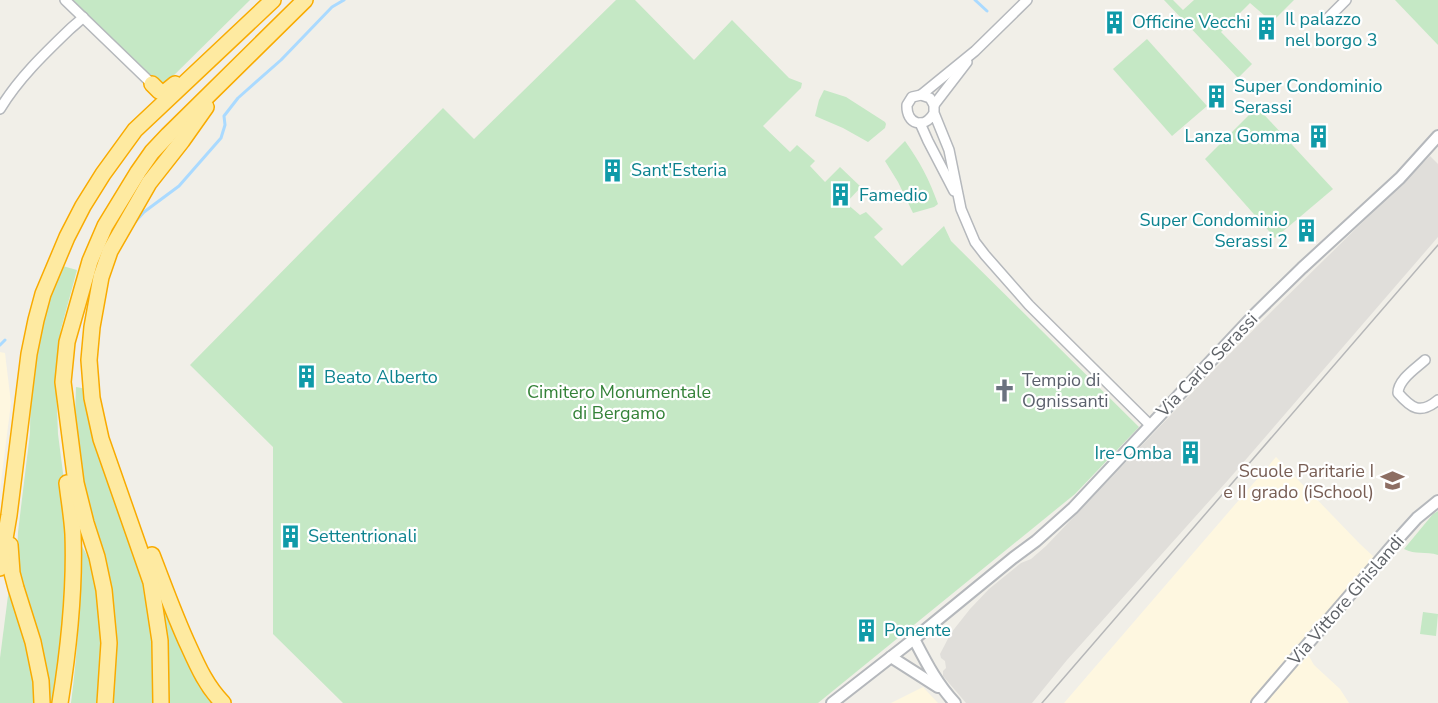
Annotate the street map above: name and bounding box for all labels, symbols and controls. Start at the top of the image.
place label: Il palazzo nel borgo 3 [1285,7,1378,52]
building icon: Officine Vecchi [1101,9,1127,35]
place label: Officine Vecchi [1132,10,1250,34]
building icon: Il palazzo nel borgo 3 [1254,16,1280,42]
place label: Super Condominio Serassi [1234,74,1383,119]
building icon: Super Condominio Serassi [1203,83,1229,109]
building icon: Lanza Gomma [1305,123,1331,149]
place label: Lanza Gomma [1185,124,1300,148]
building icon: Sant'Esteria [600,157,626,183]
place label: Sant'Esteria [631,158,727,182]
building icon: Famedio [828,182,854,208]
place label: Famedio [859,183,928,207]
place label: Super Condominio Serassi 2 [1139,208,1288,253]
building icon: Super Condominio Serassi 2 [1293,217,1319,243]
street label: Via Carlo Serassi [1150,308,1263,423]
building icon: Beato Alberto [293,364,319,390]
place label: Beato Alberto [324,365,438,389]
place label: Tempio di Ognissanti [1022,368,1108,413]
church icon: Tempio di Ognissanti [991,377,1017,403]
park label: Cimitero Monumentale di Bergamo [527,380,711,425]
building icon: Ire-Omba [1177,440,1203,466]
place label: Ire-Omba [1094,441,1172,465]
place label: Scuole Paritarie I e II grado (iSchool) [1223,459,1374,504]
school or university icon: Scuole Paritarie I e II grado (iSchool) [1379,468,1405,494]
building icon: Settentrionali [277,523,303,549]
place label: Settentrionali [308,524,417,548]
street label: Via Vittore Ghislandi [1282,529,1410,671]
building icon: Ponente [853,617,879,643]
place label: Ponente [884,618,951,642]

